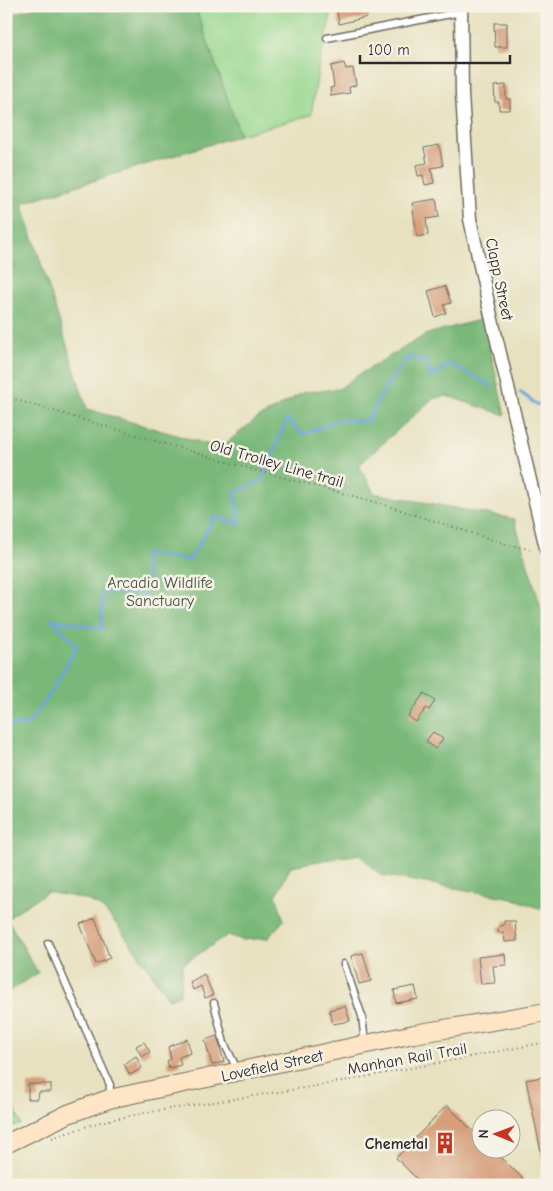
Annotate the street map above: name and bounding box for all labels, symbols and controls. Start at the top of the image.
scale bar [360,32,510,64]
text: 100 m [368,41,410,59]
street label: Clapp Street [481,236,517,323]
street label: Old Trolley Line trail [208,436,345,492]
park label: Arcadia Wildlife Sanctuary [107,574,213,610]
street label: Manhan Rail Trail [346,1040,469,1078]
street label: Lovefield Street [220,1046,325,1086]
north arrow [470,1108,520,1158]
text: N [475,1129,492,1138]
building icon: Chemetal [432,1130,458,1156]
place label: Chemetal [365,1135,428,1153]

